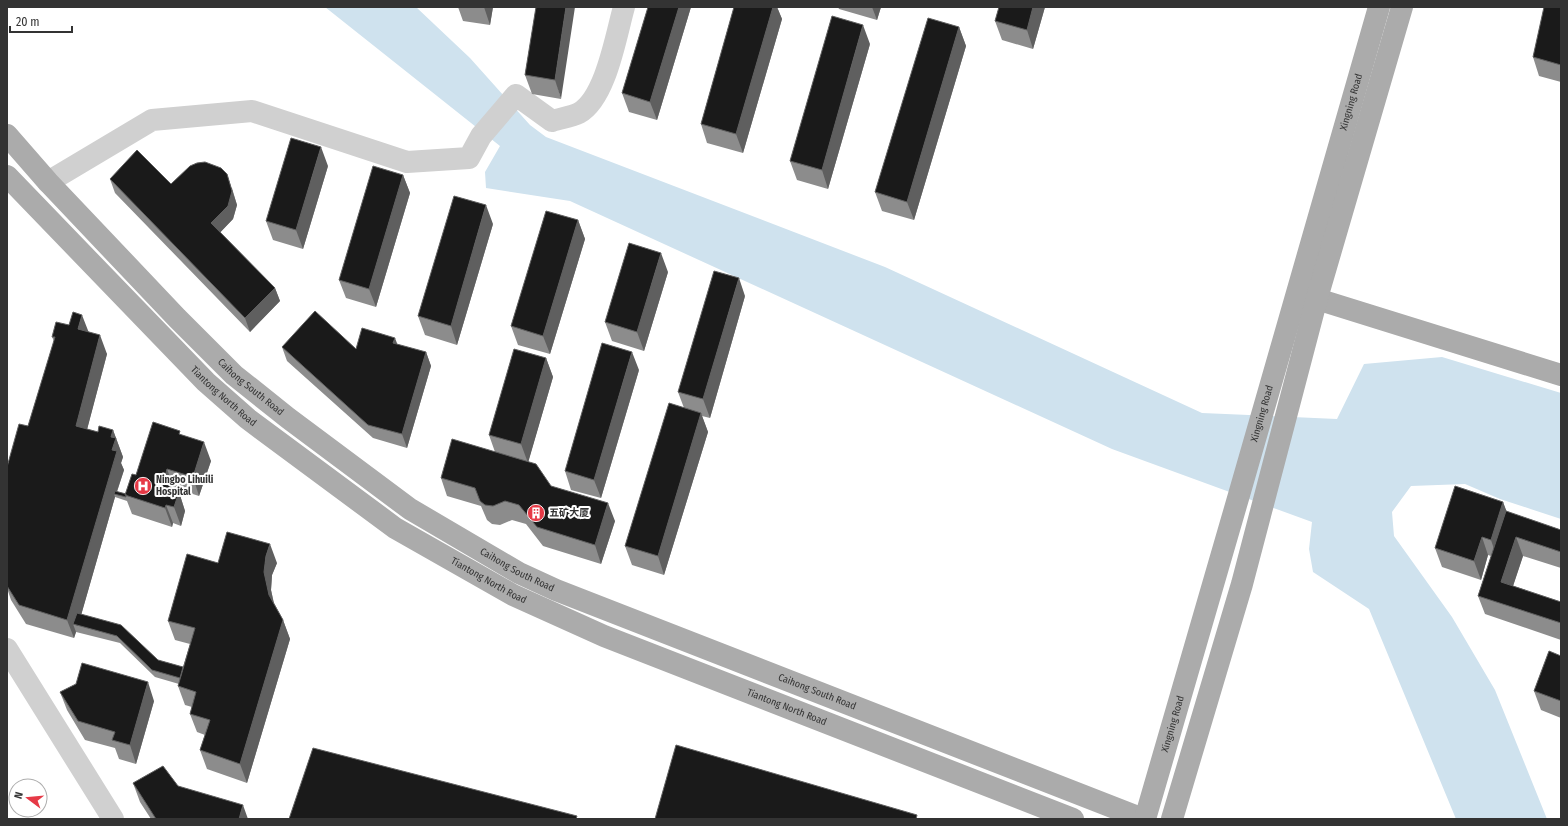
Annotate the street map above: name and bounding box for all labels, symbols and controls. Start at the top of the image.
scale bar [10,8,72,34]
text: 20 m [16,15,40,29]
street label: Xingning Road [1337,72,1365,132]
street label: Caihong South Road [215,356,286,418]
street label: Tiantong North Road [188,364,259,429]
street label: Xingning Road [1248,384,1276,443]
place label: Ningbo Lihuili Hospital [156,474,214,498]
hospital icon: Ningbo Lihuili Hospital [133,476,153,496]
building icon: 五矿大厦 [526,503,546,523]
place label: 五矿大厦 [549,507,589,519]
street label: Caihong South Road [478,545,556,594]
street label: Tiantong North Road [449,555,528,606]
street label: Caihong South Road [776,671,858,712]
street label: Tiantong North Road [745,686,828,728]
street label: Xingning Road [1159,694,1187,754]
north arrow [8,778,48,818]
text: N [12,790,26,800]

